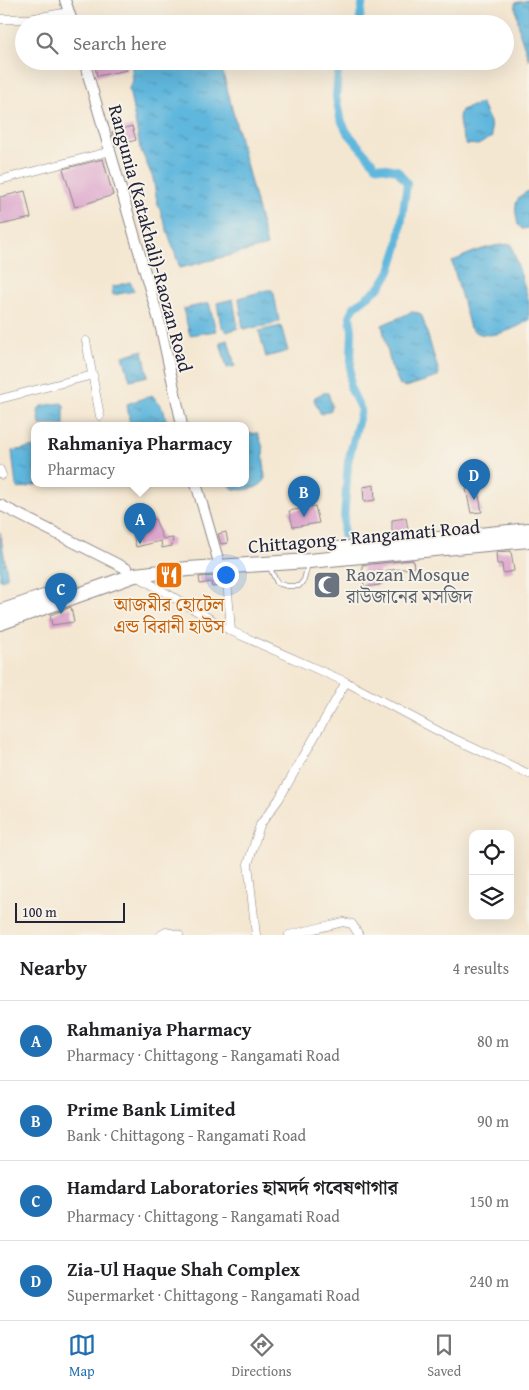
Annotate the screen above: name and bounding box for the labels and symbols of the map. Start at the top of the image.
street label: Rangunia (Katakhali)-Raozan Road [102,101,200,376]
pin: D [458,459,490,500]
pin: B [288,476,320,517]
pin: A [124,503,156,544]
street label: Chittagong - Rangamati Road [247,512,482,560]
restaurant icon: আজমীর হোটেল এন্ড বিরানী হাউস [154,560,184,590]
place label: Raozan Mosque রাউজানের মসজিদ [345,560,474,610]
your location [213,562,239,588]
mosque icon: Raozan Mosque রাউজানের মসজিদ [312,570,342,600]
pin: C [45,573,77,614]
place label: আজমীর হোটেল এন্ড বিরানী হাউস [113,590,226,640]
scale bar [15,900,125,923]

